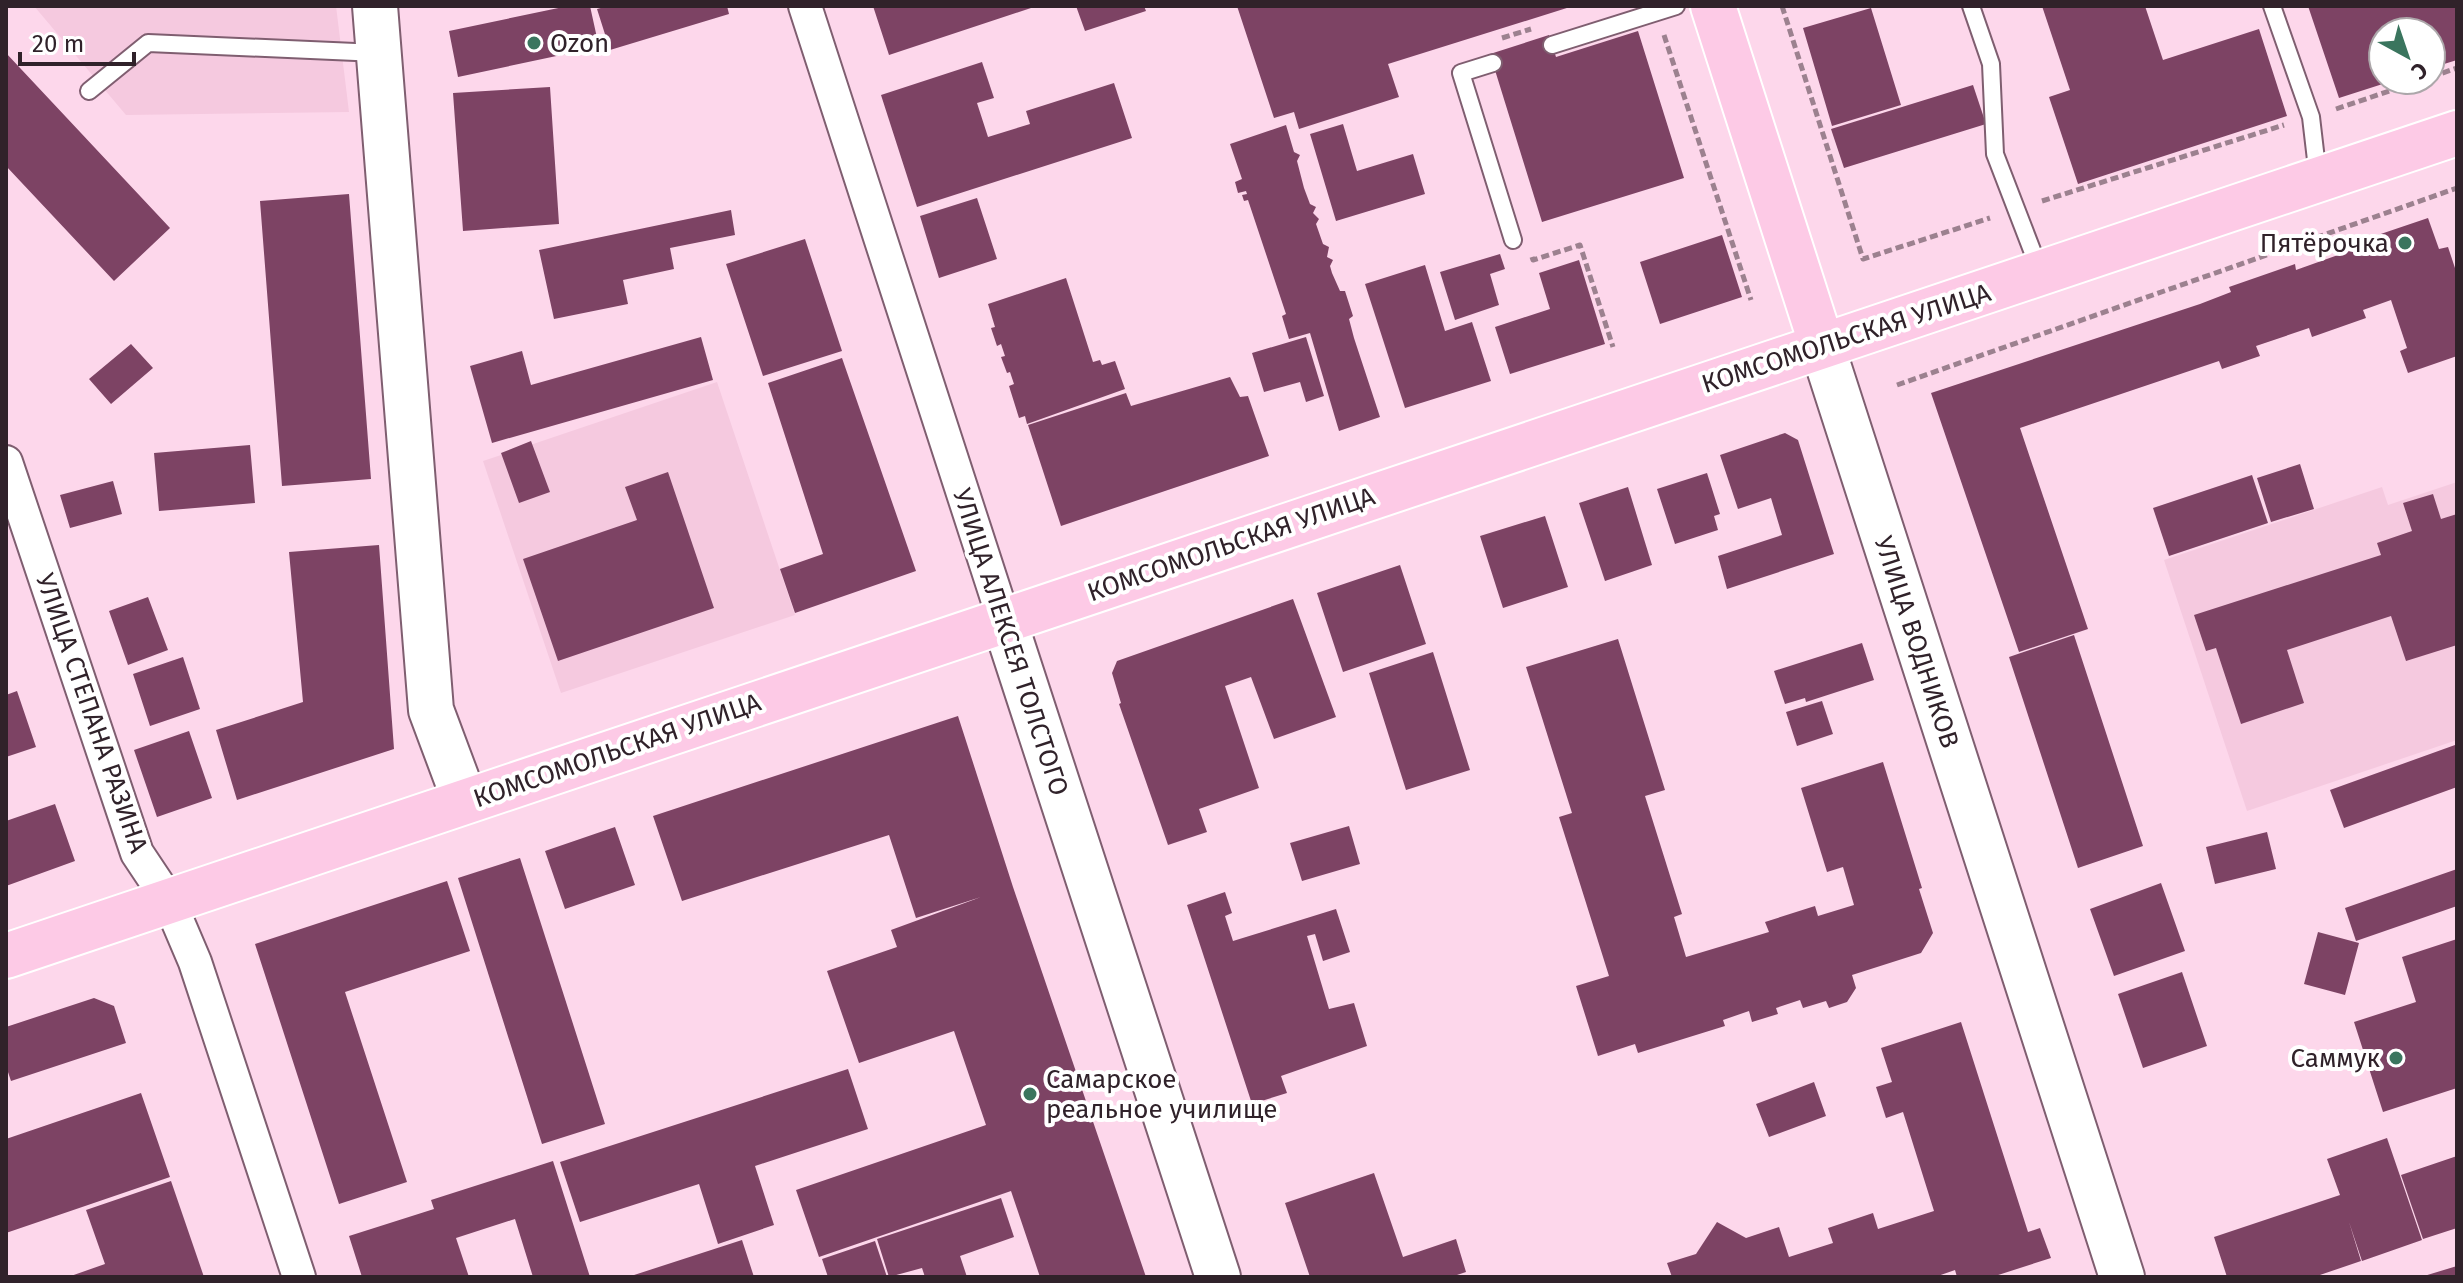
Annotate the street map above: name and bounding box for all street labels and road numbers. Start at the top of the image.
street label: КОМСОМОЛЬСКАЯ УЛИЦА [1698,277,1995,400]
street label: КОМСОМОЛЬСКАЯ УЛИЦА [1083,481,1379,608]
street label: УЛИЦА АЛЕКСЕЯ ТОЛСТОГО [946,485,1075,800]
street label: УЛИЦА ВОДНИКОВ [1868,532,1965,752]
street label: УЛИЦА СТЕПАНА РАЗИНА [29,569,154,857]
street label: КОМСОМОЛЬСКАЯ УЛИЦА [469,687,765,814]

